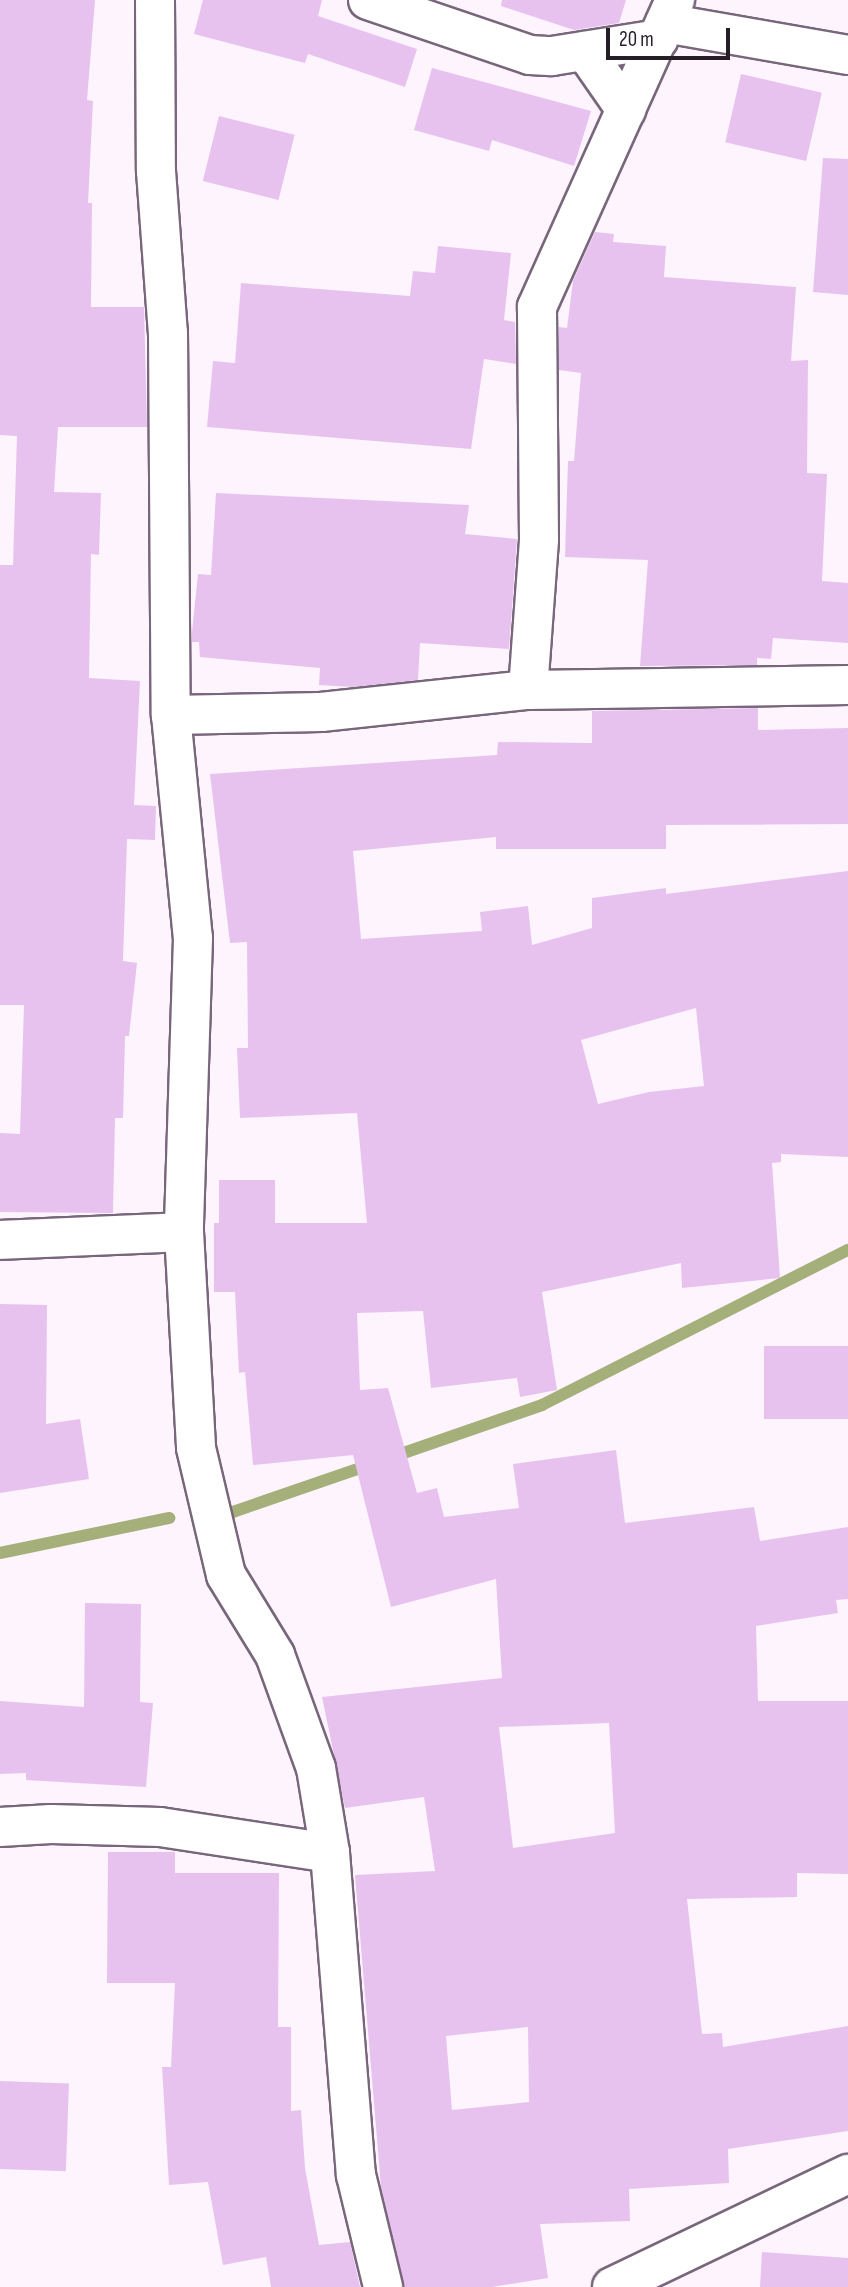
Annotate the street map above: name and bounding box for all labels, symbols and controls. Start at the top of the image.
scale bar [610,14,734,58]
text: 20 m [619,27,654,52]

